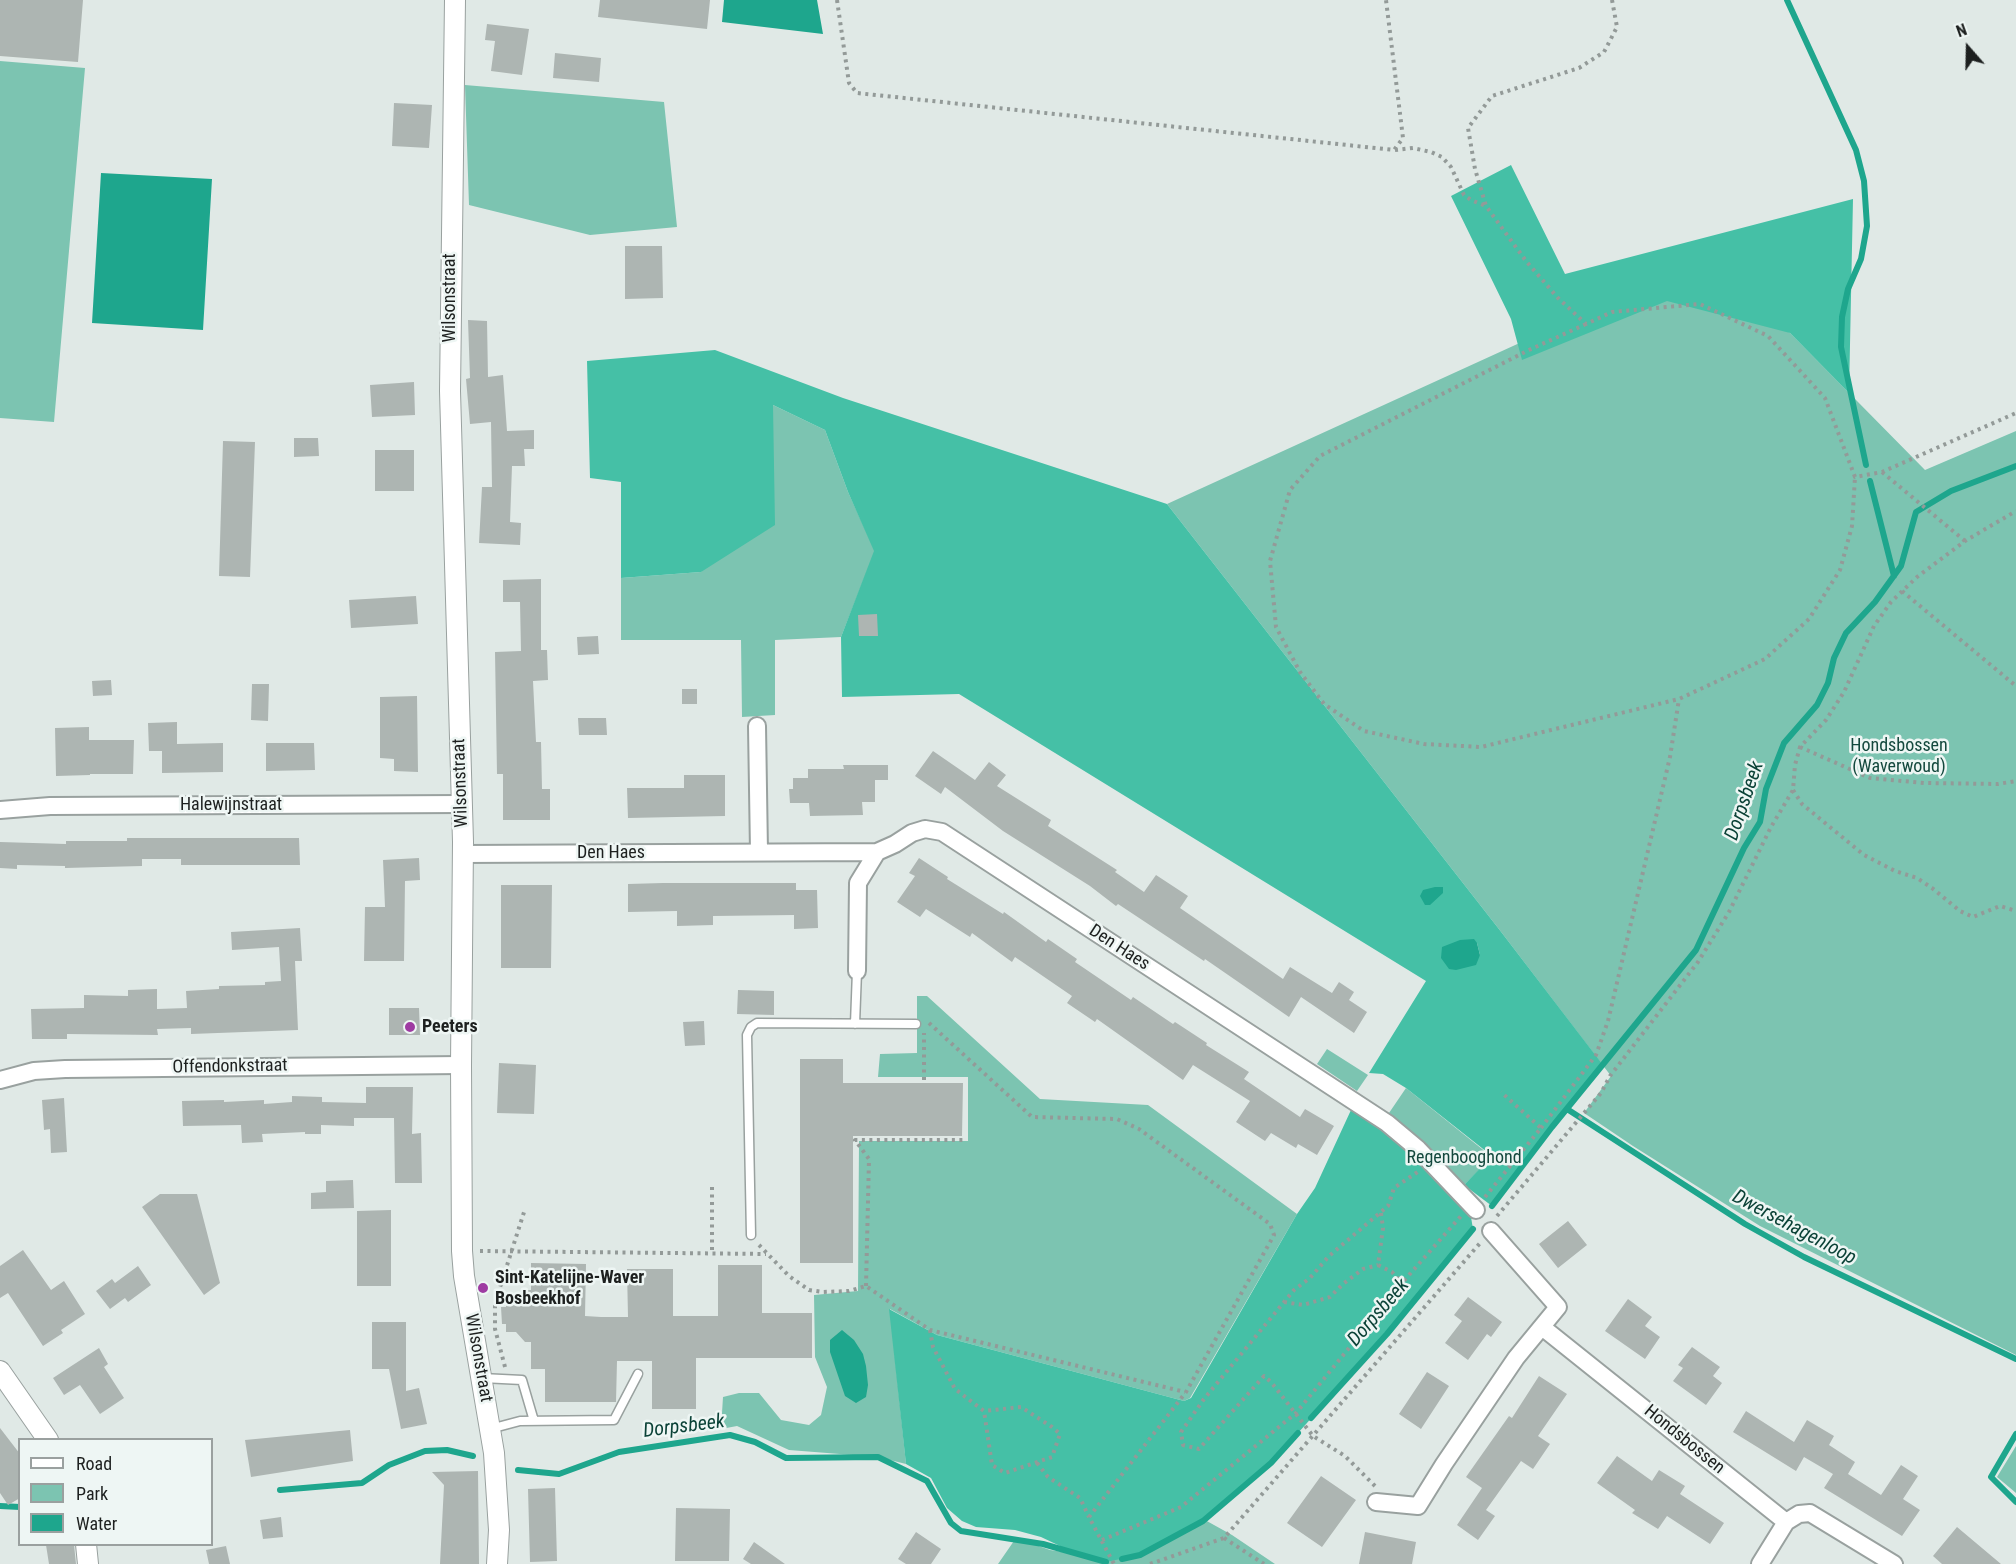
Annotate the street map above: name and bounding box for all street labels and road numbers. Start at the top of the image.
street label: Wilsonstraat [439,253,461,343]
street label: Wilsonstraat [449,738,473,828]
street label: Halewijnstraat [180,794,282,816]
street label: Den Haes [577,842,645,864]
street label: Den Haes [1085,920,1153,976]
street label: Offendonkstraat [172,1055,288,1079]
street label: Wilsonstraat [460,1312,496,1404]
street label: Hondsbossen [1639,1401,1729,1479]

